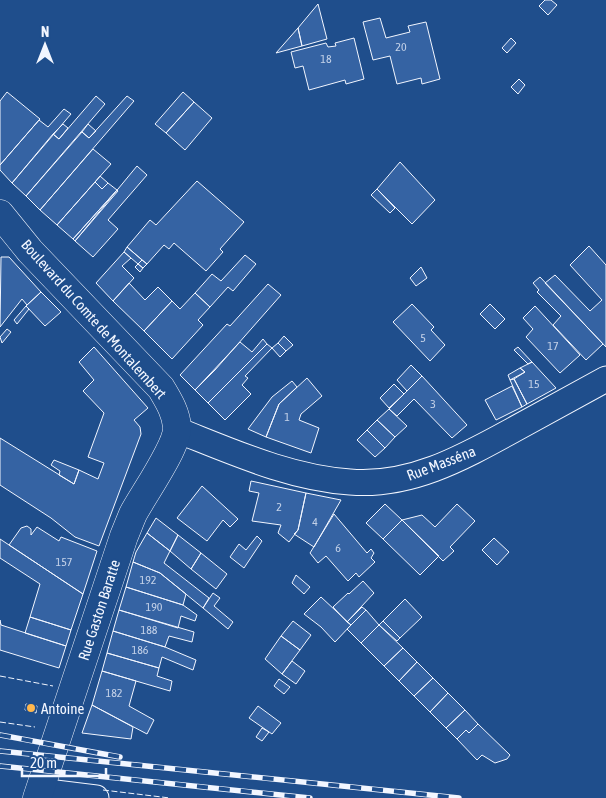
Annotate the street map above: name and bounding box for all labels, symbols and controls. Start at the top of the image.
north arrow [20,20,70,70]
text: N [41,24,49,40]
house number: 20 [395,40,407,54]
house number: 18 [320,52,332,66]
street label: Boulevard du Comte de Montalembert [18,236,170,402]
house number: 5 [420,331,426,345]
house number: 17 [547,339,559,353]
house number: 15 [528,377,540,391]
house number: 3 [430,397,436,411]
house number: 1 [284,410,290,424]
street label: Rue Masséna [404,442,478,484]
house number: 2 [276,500,282,514]
house number: 4 [312,515,318,529]
house number: 6 [335,541,341,555]
house number: 157 [56,555,73,569]
street label: Rue Gaston Baratte [75,557,123,662]
house number: 192 [140,573,156,587]
house number: 190 [146,600,163,614]
house number: 188 [141,623,158,637]
house number: 186 [132,643,149,657]
house number: 182 [106,686,122,700]
place label: Antoine [41,700,85,717]
marker: Antoine [25,702,37,714]
scale bar [22,746,106,778]
text: 20 m [30,754,57,771]

